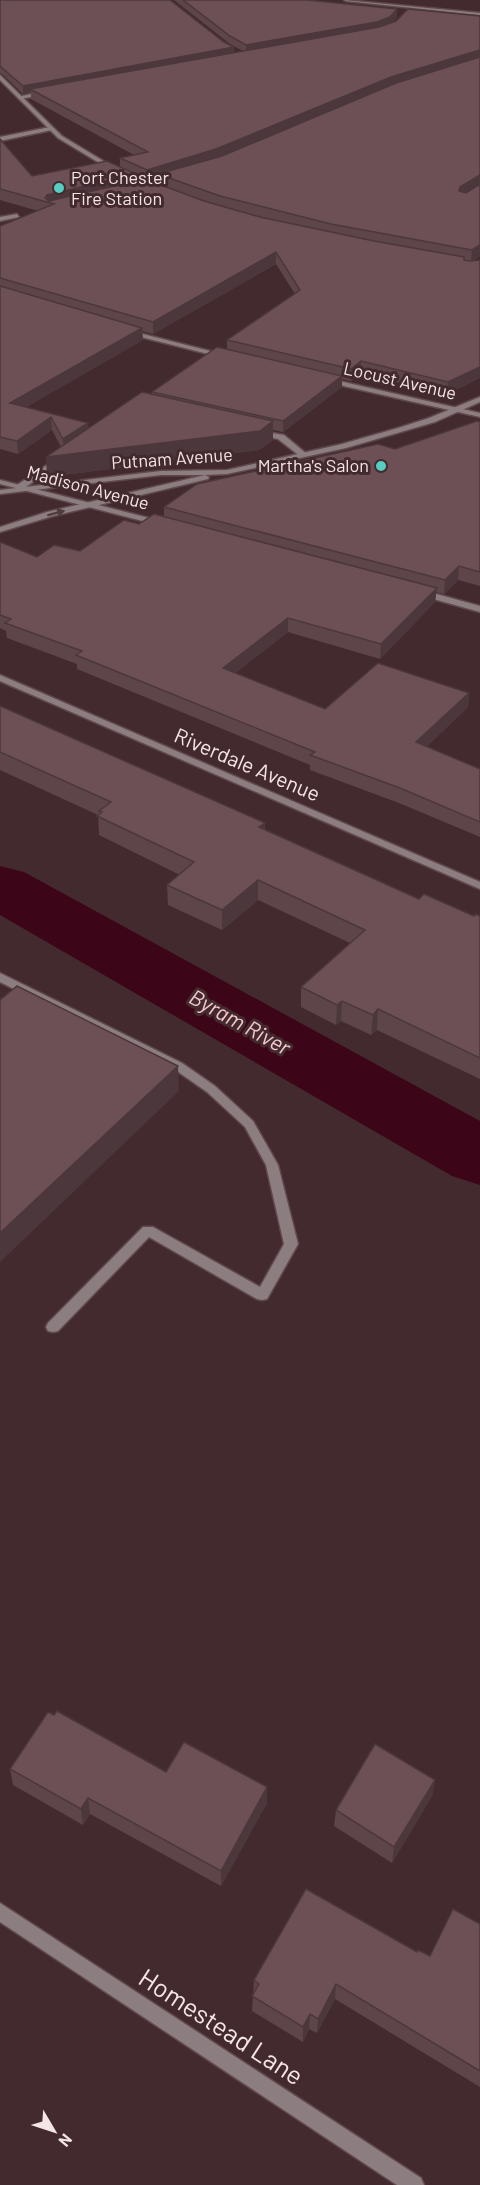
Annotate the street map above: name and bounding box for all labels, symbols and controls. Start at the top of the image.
place label: Port Chester Fire Station [71,166,170,209]
marker: Port Chester Fire Station [52,181,66,195]
street label: Locust Avenue [342,356,459,404]
street label: Putnam Avenue [111,443,233,473]
place label: Martha's Salon [258,454,369,476]
marker: Martha's Salon [374,459,388,473]
street label: Madison Avenue [25,460,152,514]
one-way arrow [47,507,65,517]
street label: Riverdale Avenue [171,722,324,806]
water label: Byram River [185,983,297,1060]
street label: Homestead Lane [134,1961,310,2090]
north arrow [24,2101,84,2161]
text: N [55,2131,77,2151]

